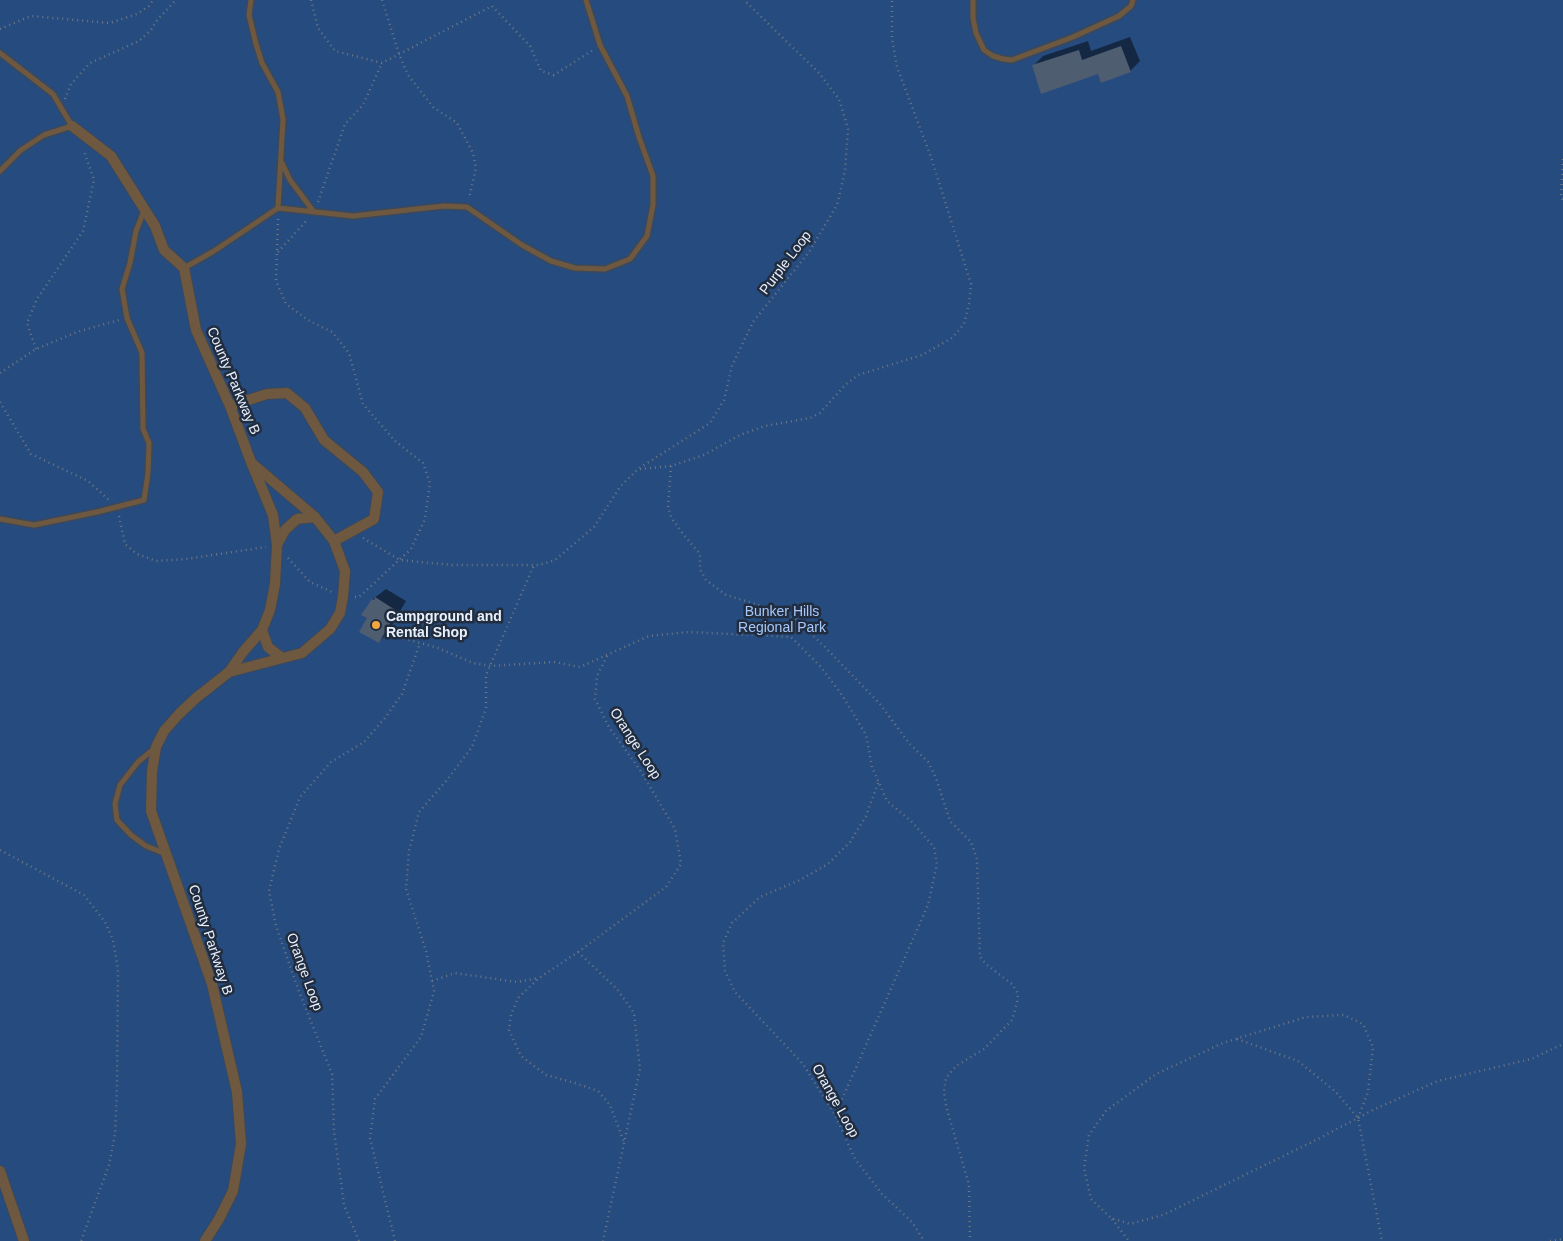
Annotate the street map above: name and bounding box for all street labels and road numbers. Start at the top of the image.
street label: Purple Loop [757,228,815,298]
street label: County Parkway B [203,325,263,437]
street label: Orange Loop [606,705,664,783]
street label: County Parkway B [184,883,236,997]
street label: Orange Loop [282,931,326,1013]
street label: Orange Loop [808,1061,862,1141]

